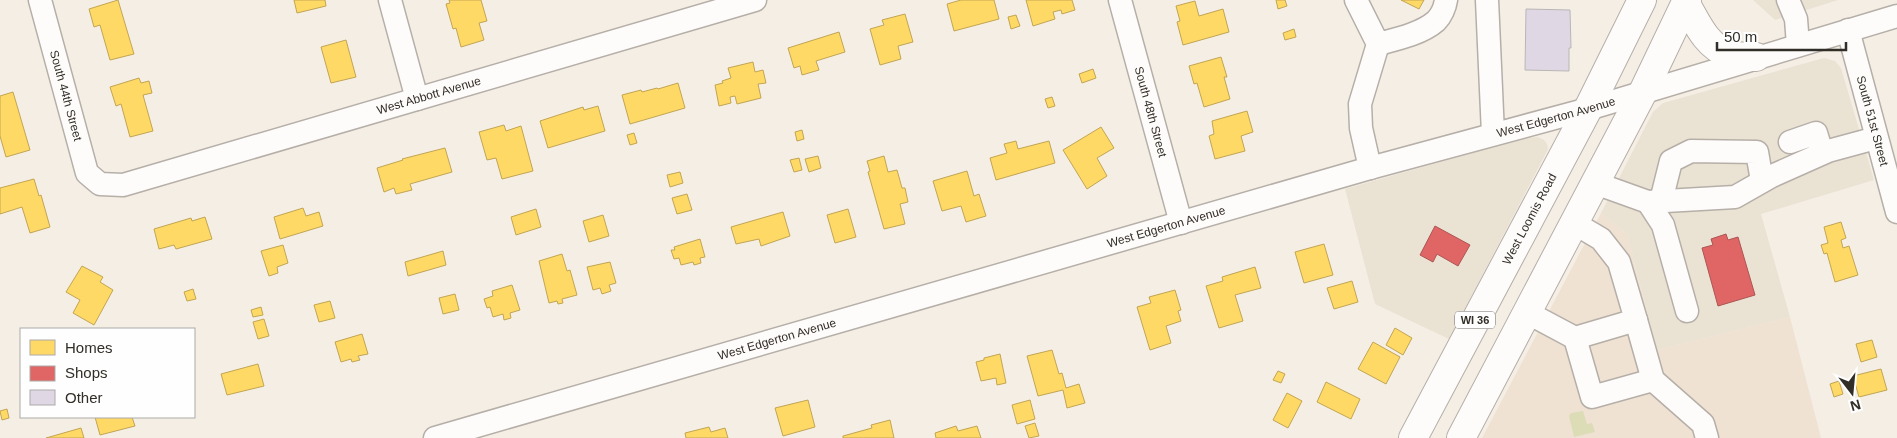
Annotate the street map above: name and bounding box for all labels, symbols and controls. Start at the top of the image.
scale bar [1717,20,1846,52]
text: 50 m [1724,28,1757,45]
street label: South 44th Street [47,49,85,143]
street label: South 48th Street [1132,65,1170,160]
street label: West Abbott Avenue [375,74,483,117]
street label: South 51st Street [1854,74,1891,168]
street label: West Edgerton Avenue [1495,94,1617,140]
street label: West Loomis Road [1499,171,1559,267]
street label: West Edgerton Avenue [1105,203,1227,251]
road number: WI 36 [1455,312,1495,328]
street label: West Edgerton Avenue [716,315,838,363]
legend [20,328,195,418]
text: Homes [65,339,113,356]
text: Shops [65,364,108,381]
north arrow [1827,368,1877,418]
text: Other [65,389,103,406]
text: N [1849,396,1863,415]

